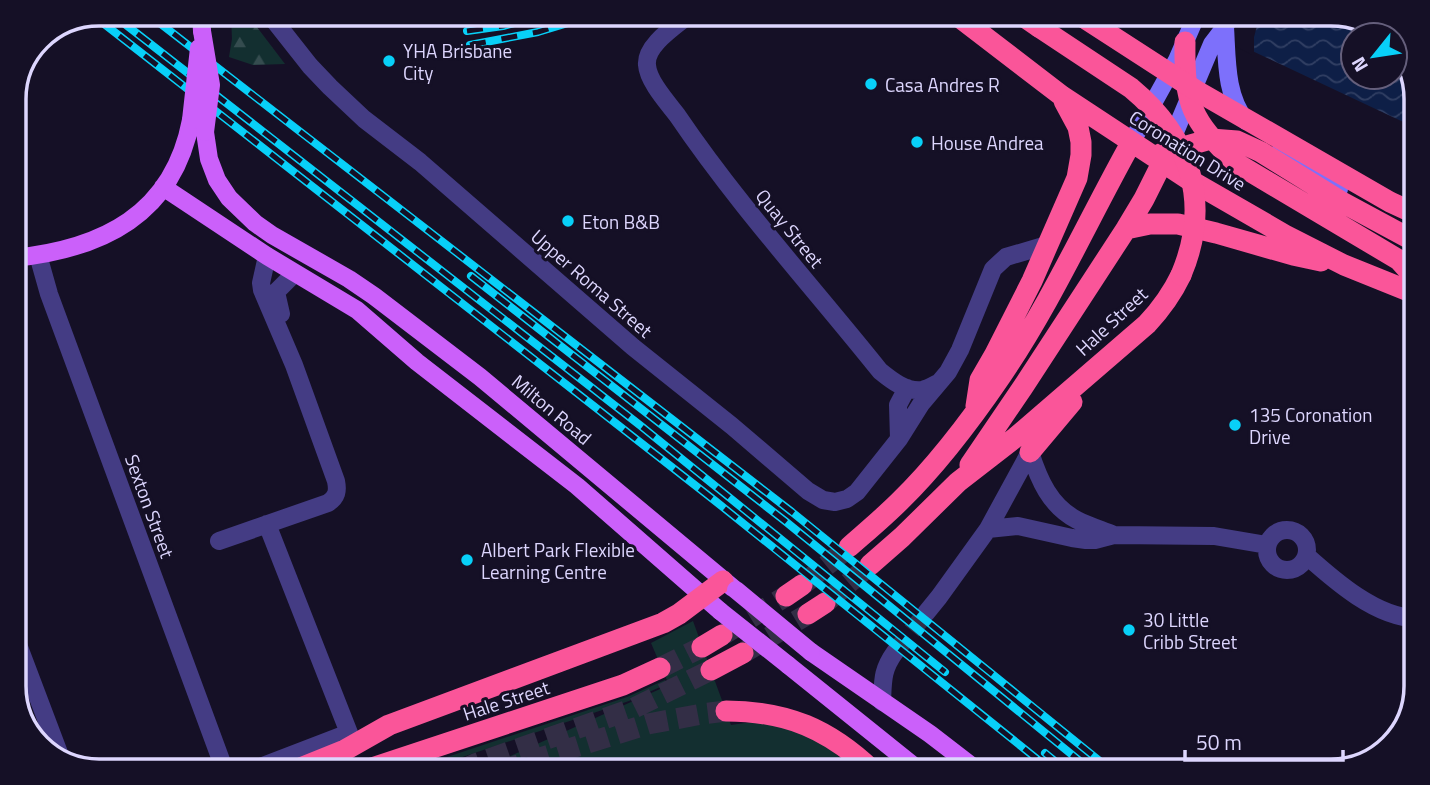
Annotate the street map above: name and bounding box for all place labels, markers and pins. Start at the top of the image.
place label: YHA Brisbane City [403,36,512,87]
marker: YHA Brisbane City [381,53,397,69]
place label: Casa Andres R [885,70,1000,99]
marker: Casa Andres R [863,76,879,92]
place label: House Andrea [931,128,1044,157]
marker: House Andrea [909,134,925,150]
place label: Eton B&B [582,207,660,236]
marker: Eton B&B [560,213,576,229]
place label: 135 Coronation Drive [1249,400,1372,451]
marker: 135 Coronation Drive [1227,417,1243,433]
place label: Albert Park Flexible Learning Centre [481,535,635,586]
marker: Albert Park Flexible Learning Centre [459,552,475,568]
place label: 30 Little Cribb Street [1143,605,1237,656]
marker: 30 Little Cribb Street [1121,622,1137,638]

